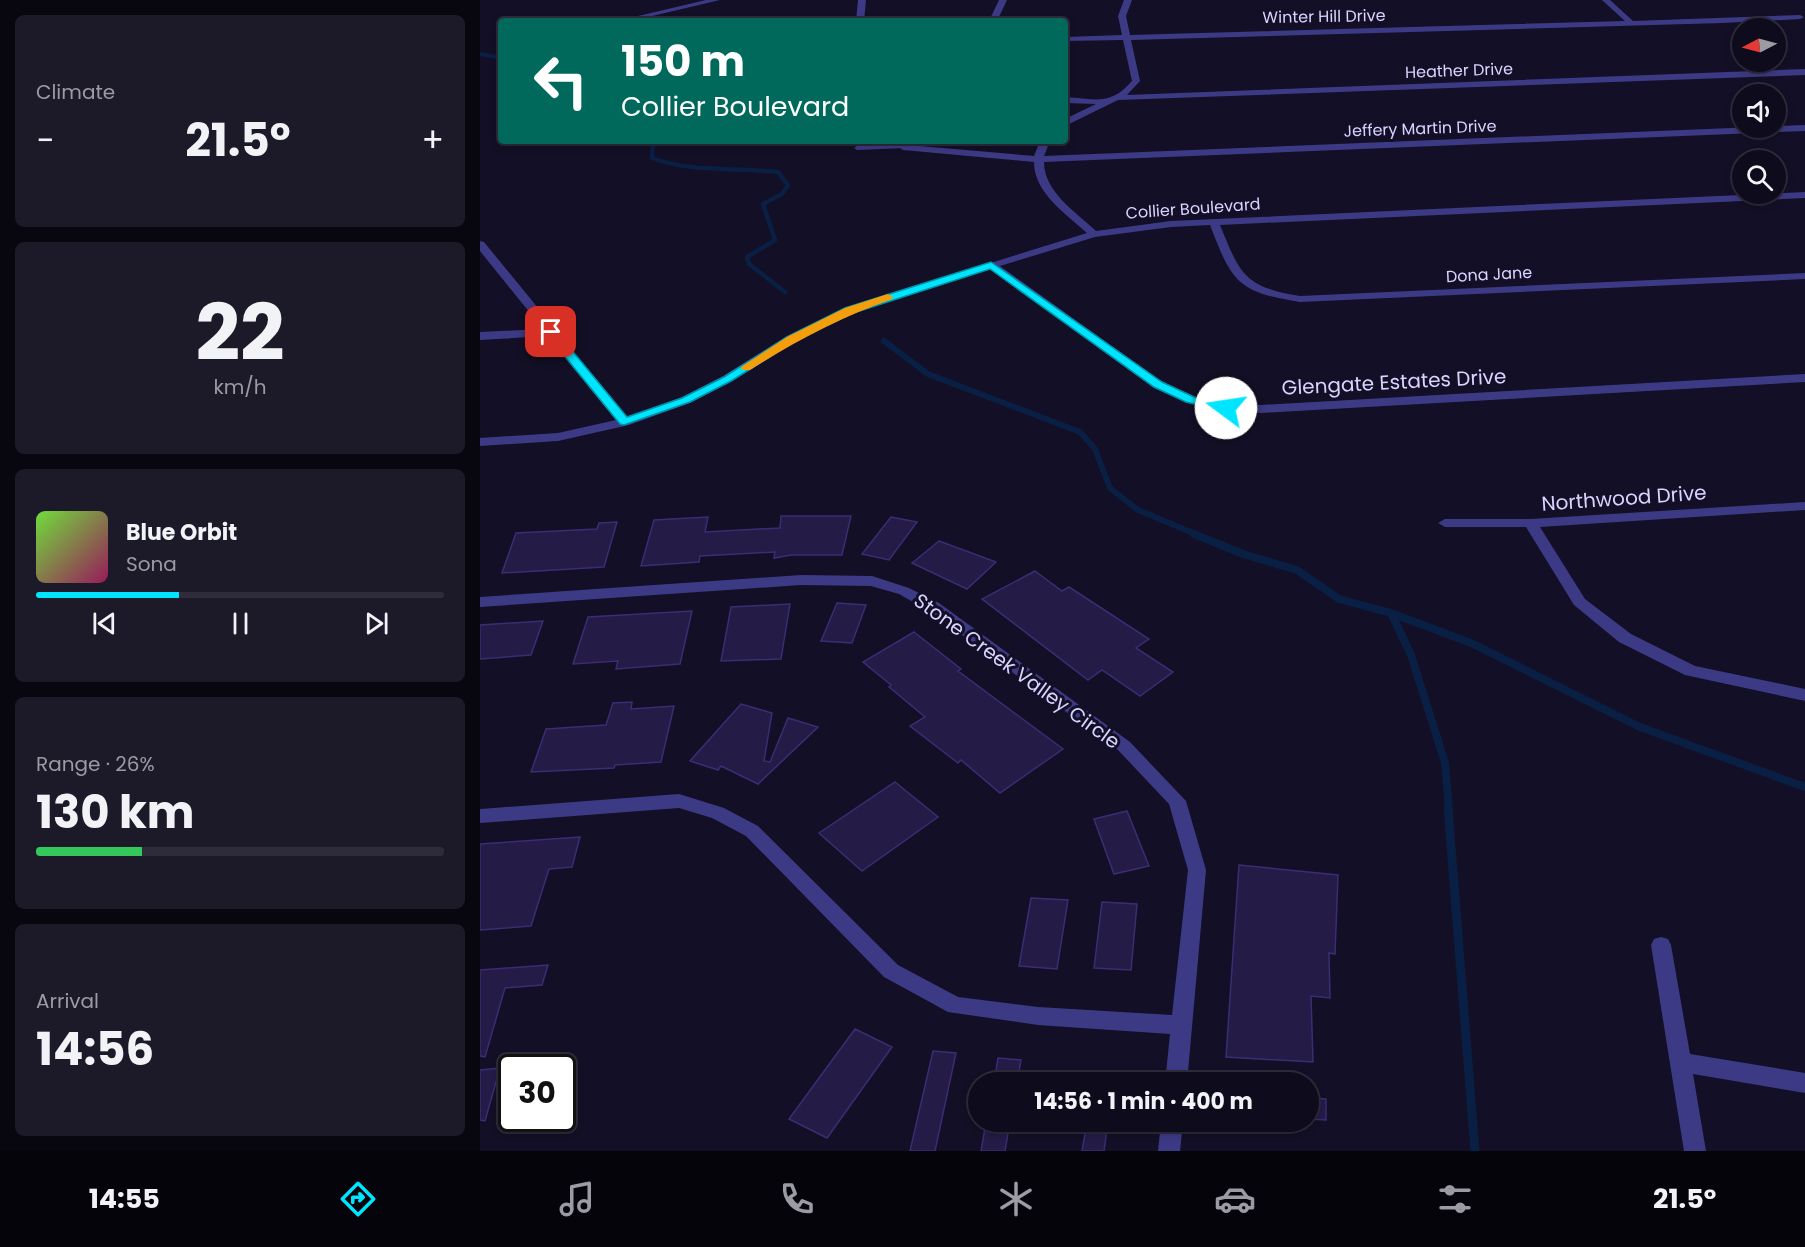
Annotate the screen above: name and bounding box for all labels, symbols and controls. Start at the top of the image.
street label: Winter Hill Drive [1262,4,1386,29]
north arrow [1732,18,1786,72]
map controls [1732,18,1786,204]
text: 150 m [621,32,745,91]
icon: left [522,42,600,120]
street label: Heather Drive [1405,57,1514,84]
text: Climate [36,78,115,106]
button: sound [1732,84,1786,138]
text: Collier Boulevard [621,88,849,125]
text: 21.5° [185,109,291,172]
street label: Jeffery Martin Drive [1343,114,1497,143]
text: − [36,117,54,164]
text: + [421,117,444,164]
button: search [1732,150,1786,204]
street label: Collier Boulevard [1125,192,1261,225]
street label: Dona Jane [1445,261,1533,288]
text: 22 [195,278,285,387]
pin [525,306,576,357]
icon: arrive [534,315,567,348]
street label: Glengate Estates Drive [1281,362,1507,402]
text: km/h [213,373,267,401]
position arrow [1194,376,1258,440]
street label: Northwood Drive [1541,478,1707,518]
text: Blue Orbit [126,517,237,548]
text: Sona [126,550,177,578]
street label: Stone Creek Valley Circle [908,587,1126,755]
icon: previous [88,607,121,640]
icon: pause [224,607,257,640]
icon: next [360,607,393,640]
text: Range · 26% [36,750,155,778]
text: 130 km [36,781,195,844]
text: Arrival [36,987,99,1015]
text: 14:56 [36,1018,154,1081]
speed limit sign: 30 [498,1054,576,1132]
text: 14:56 · 1 min · 400 m [1034,1086,1253,1117]
icon: directions [337,1178,379,1220]
icon: music [556,1178,598,1220]
icon: phone [776,1178,818,1220]
icon: climate [995,1178,1037,1220]
icon: car [1214,1178,1256,1220]
icon: filters [1434,1178,1476,1220]
text: 14:55 [89,1180,160,1217]
text: 21.5° [1653,1180,1716,1217]

